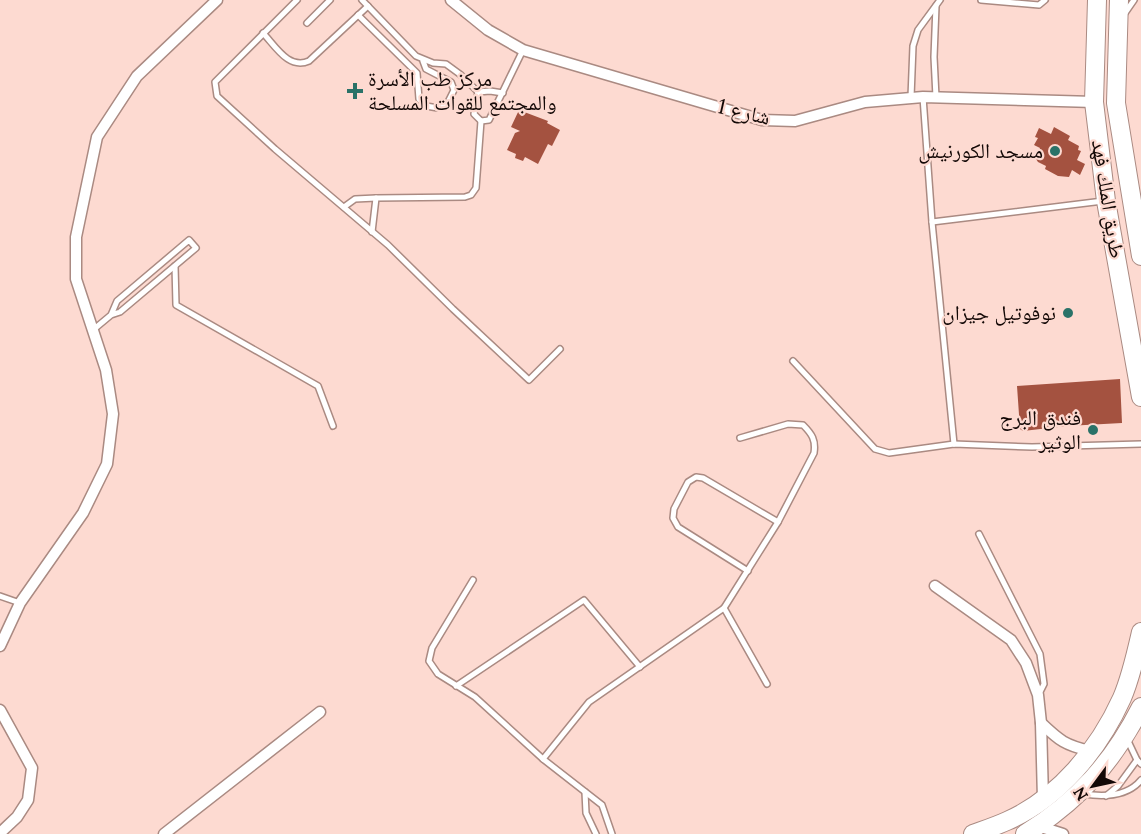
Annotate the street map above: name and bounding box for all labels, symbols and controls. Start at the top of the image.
place label: مركز طب الأسرة والمجتمع للقوات المسلحة [368,65,557,116]
marker: مركز طب الأسرة والمجتمع للقوات المسلحة [346,82,364,100]
street label: شارع 1 [715,92,773,131]
place label: مسجد الكورنيش [918,137,1043,164]
street label: طريق الملك فهد [1086,138,1131,260]
marker: مسجد الكورنيش [1048,144,1062,158]
place label: نوفوتيل جيزان [942,299,1056,326]
marker: نوفوتيل جيزان [1061,306,1075,320]
place label: فندق البرج الوثير [1000,404,1081,455]
marker: فندق البرج الوثير [1086,423,1100,437]
north arrow [1063,756,1123,816]
text: N [1069,784,1092,805]

